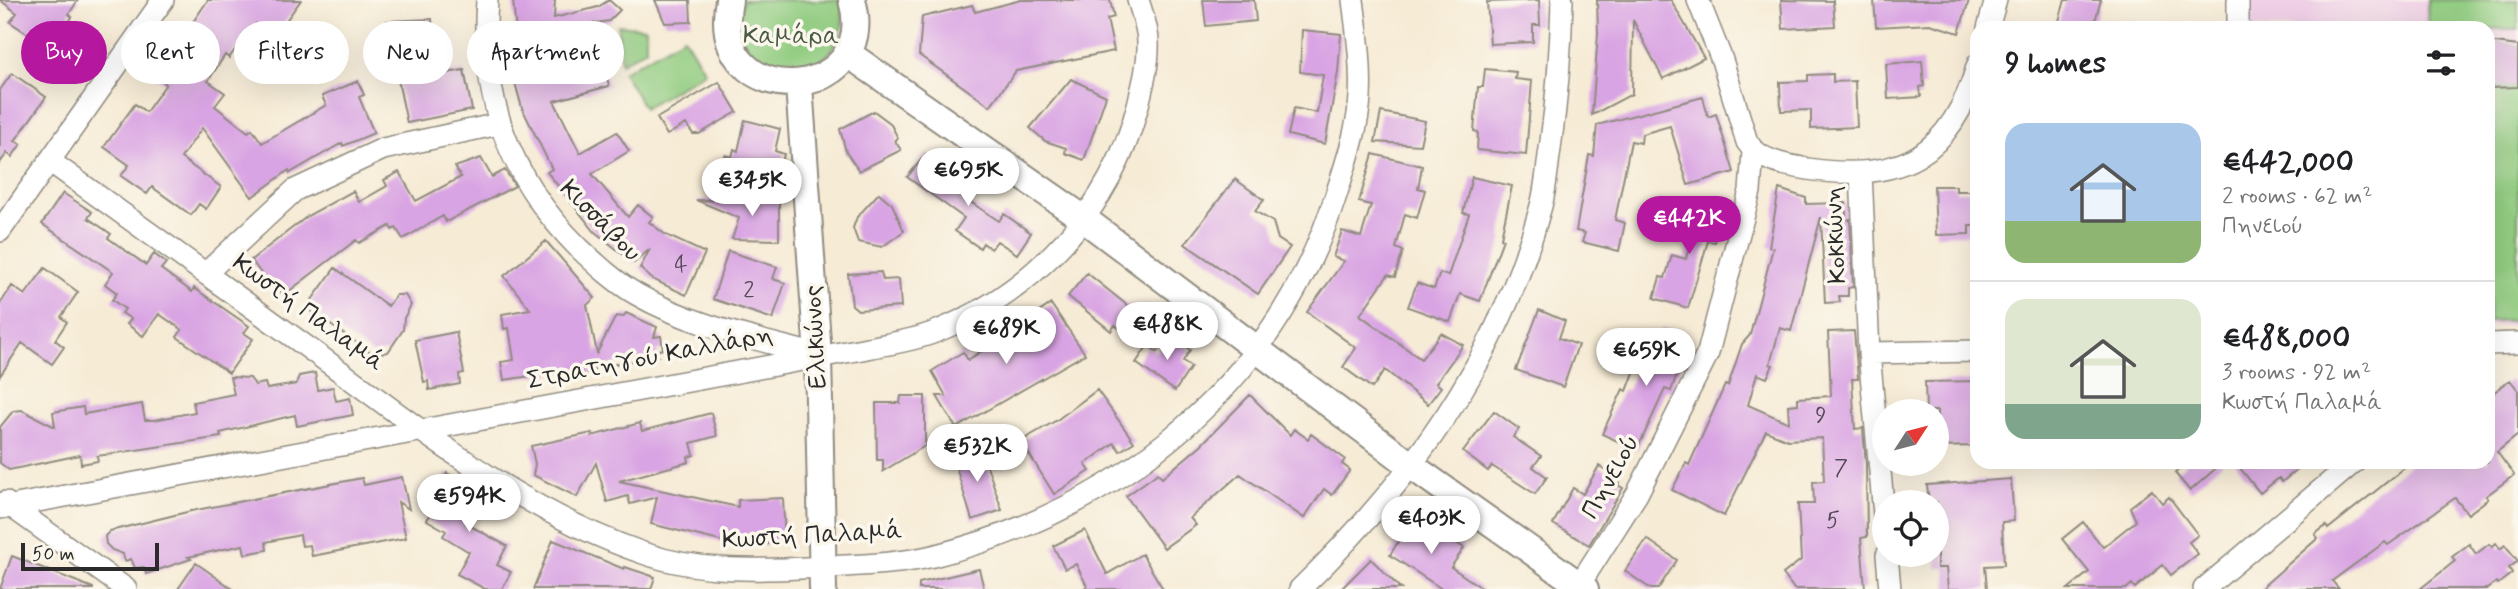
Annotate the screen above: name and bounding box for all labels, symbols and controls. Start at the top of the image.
park label: Καμάρα [743,19,839,53]
chip: Buy [21,21,107,84]
chip: Rent [121,21,220,84]
chip: Filters [234,21,349,84]
chip: New [363,21,453,84]
chip: Apartment [467,21,624,84]
text: 9 homes [2005,44,2106,83]
icon: filters [2422,44,2460,82]
text: €442,000 [2222,143,2354,182]
pin: €695K [919,148,1017,208]
icon: home [2061,151,2145,235]
text: €695K [933,156,1003,186]
pin: €345K [703,158,801,218]
text: €345K [718,166,786,196]
street label: Κισσάβου [552,173,648,269]
text: 2 rooms · 62 m² [2222,182,2373,212]
street label: Κοκκώνη [1816,185,1856,285]
pin: €442K [1640,196,1738,256]
text: €442K [1653,204,1725,234]
text: Πηνειού [2222,212,2303,242]
street label: Κωστή Παλαμά [225,246,391,380]
house number: 4 [674,250,688,280]
house number: 2 [743,276,755,306]
street label: Ελικώνος [796,284,836,390]
pin: €488K [1118,302,1216,362]
pin: €689K [957,306,1055,366]
text: €488K [1132,310,1202,340]
text: €689K [972,314,1040,344]
street label: Στρατηγού Καλλάρη [524,318,776,398]
text: €488,000 [2222,319,2350,358]
icon: home [2061,327,2145,411]
pin: €659K [1597,328,1695,388]
text: €659K [1612,336,1680,366]
text: 3 rooms · 92 m² [2222,358,2371,388]
text: Κωστή Παλαμά [2222,388,2382,418]
north arrow [1872,399,1950,476]
map controls [1872,399,1949,567]
house number: 9 [1815,401,1827,431]
pin: €532K [928,424,1026,484]
street label: Πηνειού [1574,429,1648,525]
text: €532K [943,432,1011,462]
house number: 7 [1834,454,1848,484]
pin: €594K [420,475,518,534]
text: €594K [433,482,505,512]
button: locate [1872,490,1949,567]
pin: €403K [1382,496,1480,556]
text: €403K [1397,504,1465,534]
house number: 5 [1826,506,1840,536]
street label: Κωστή Παλαμά [721,514,903,558]
scale bar [21,540,159,572]
text: 50 m [32,542,75,567]

